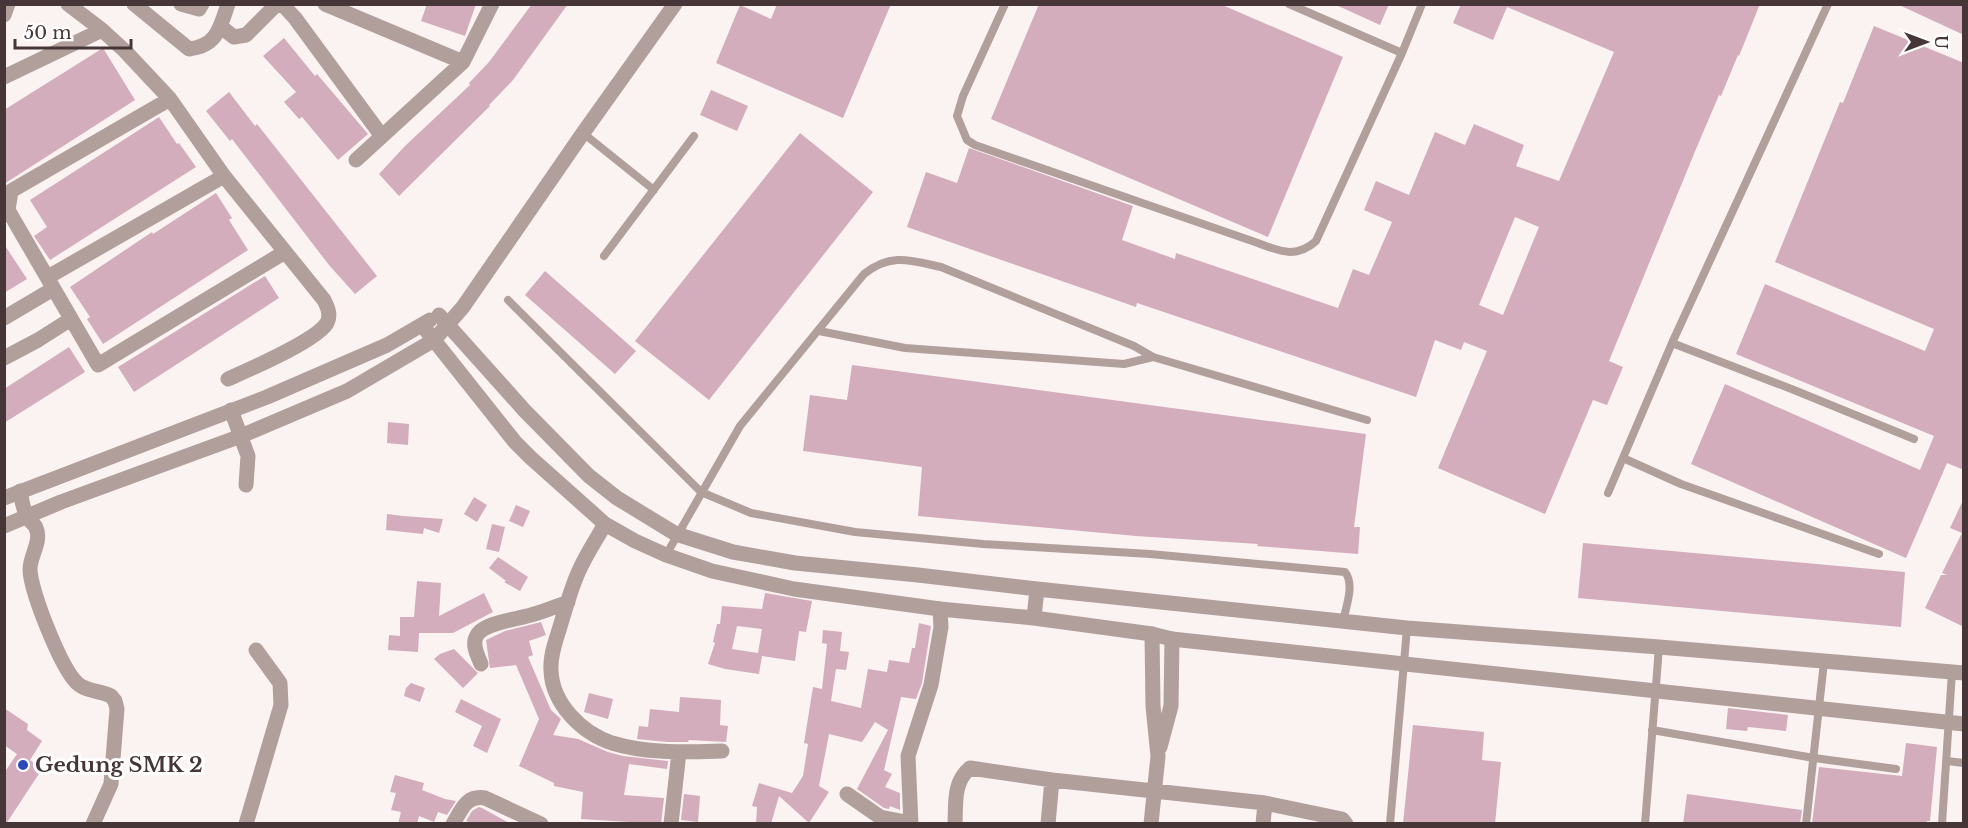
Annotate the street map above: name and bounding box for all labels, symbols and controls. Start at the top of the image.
scale bar [15,12,130,50]
north arrow [1896,12,1956,72]
text: 50 m [24,22,72,44]
text: U [1931,35,1951,49]
place label: Gedung SMK 2 [35,752,203,778]
marker: Gedung SMK 2 [16,758,30,772]

